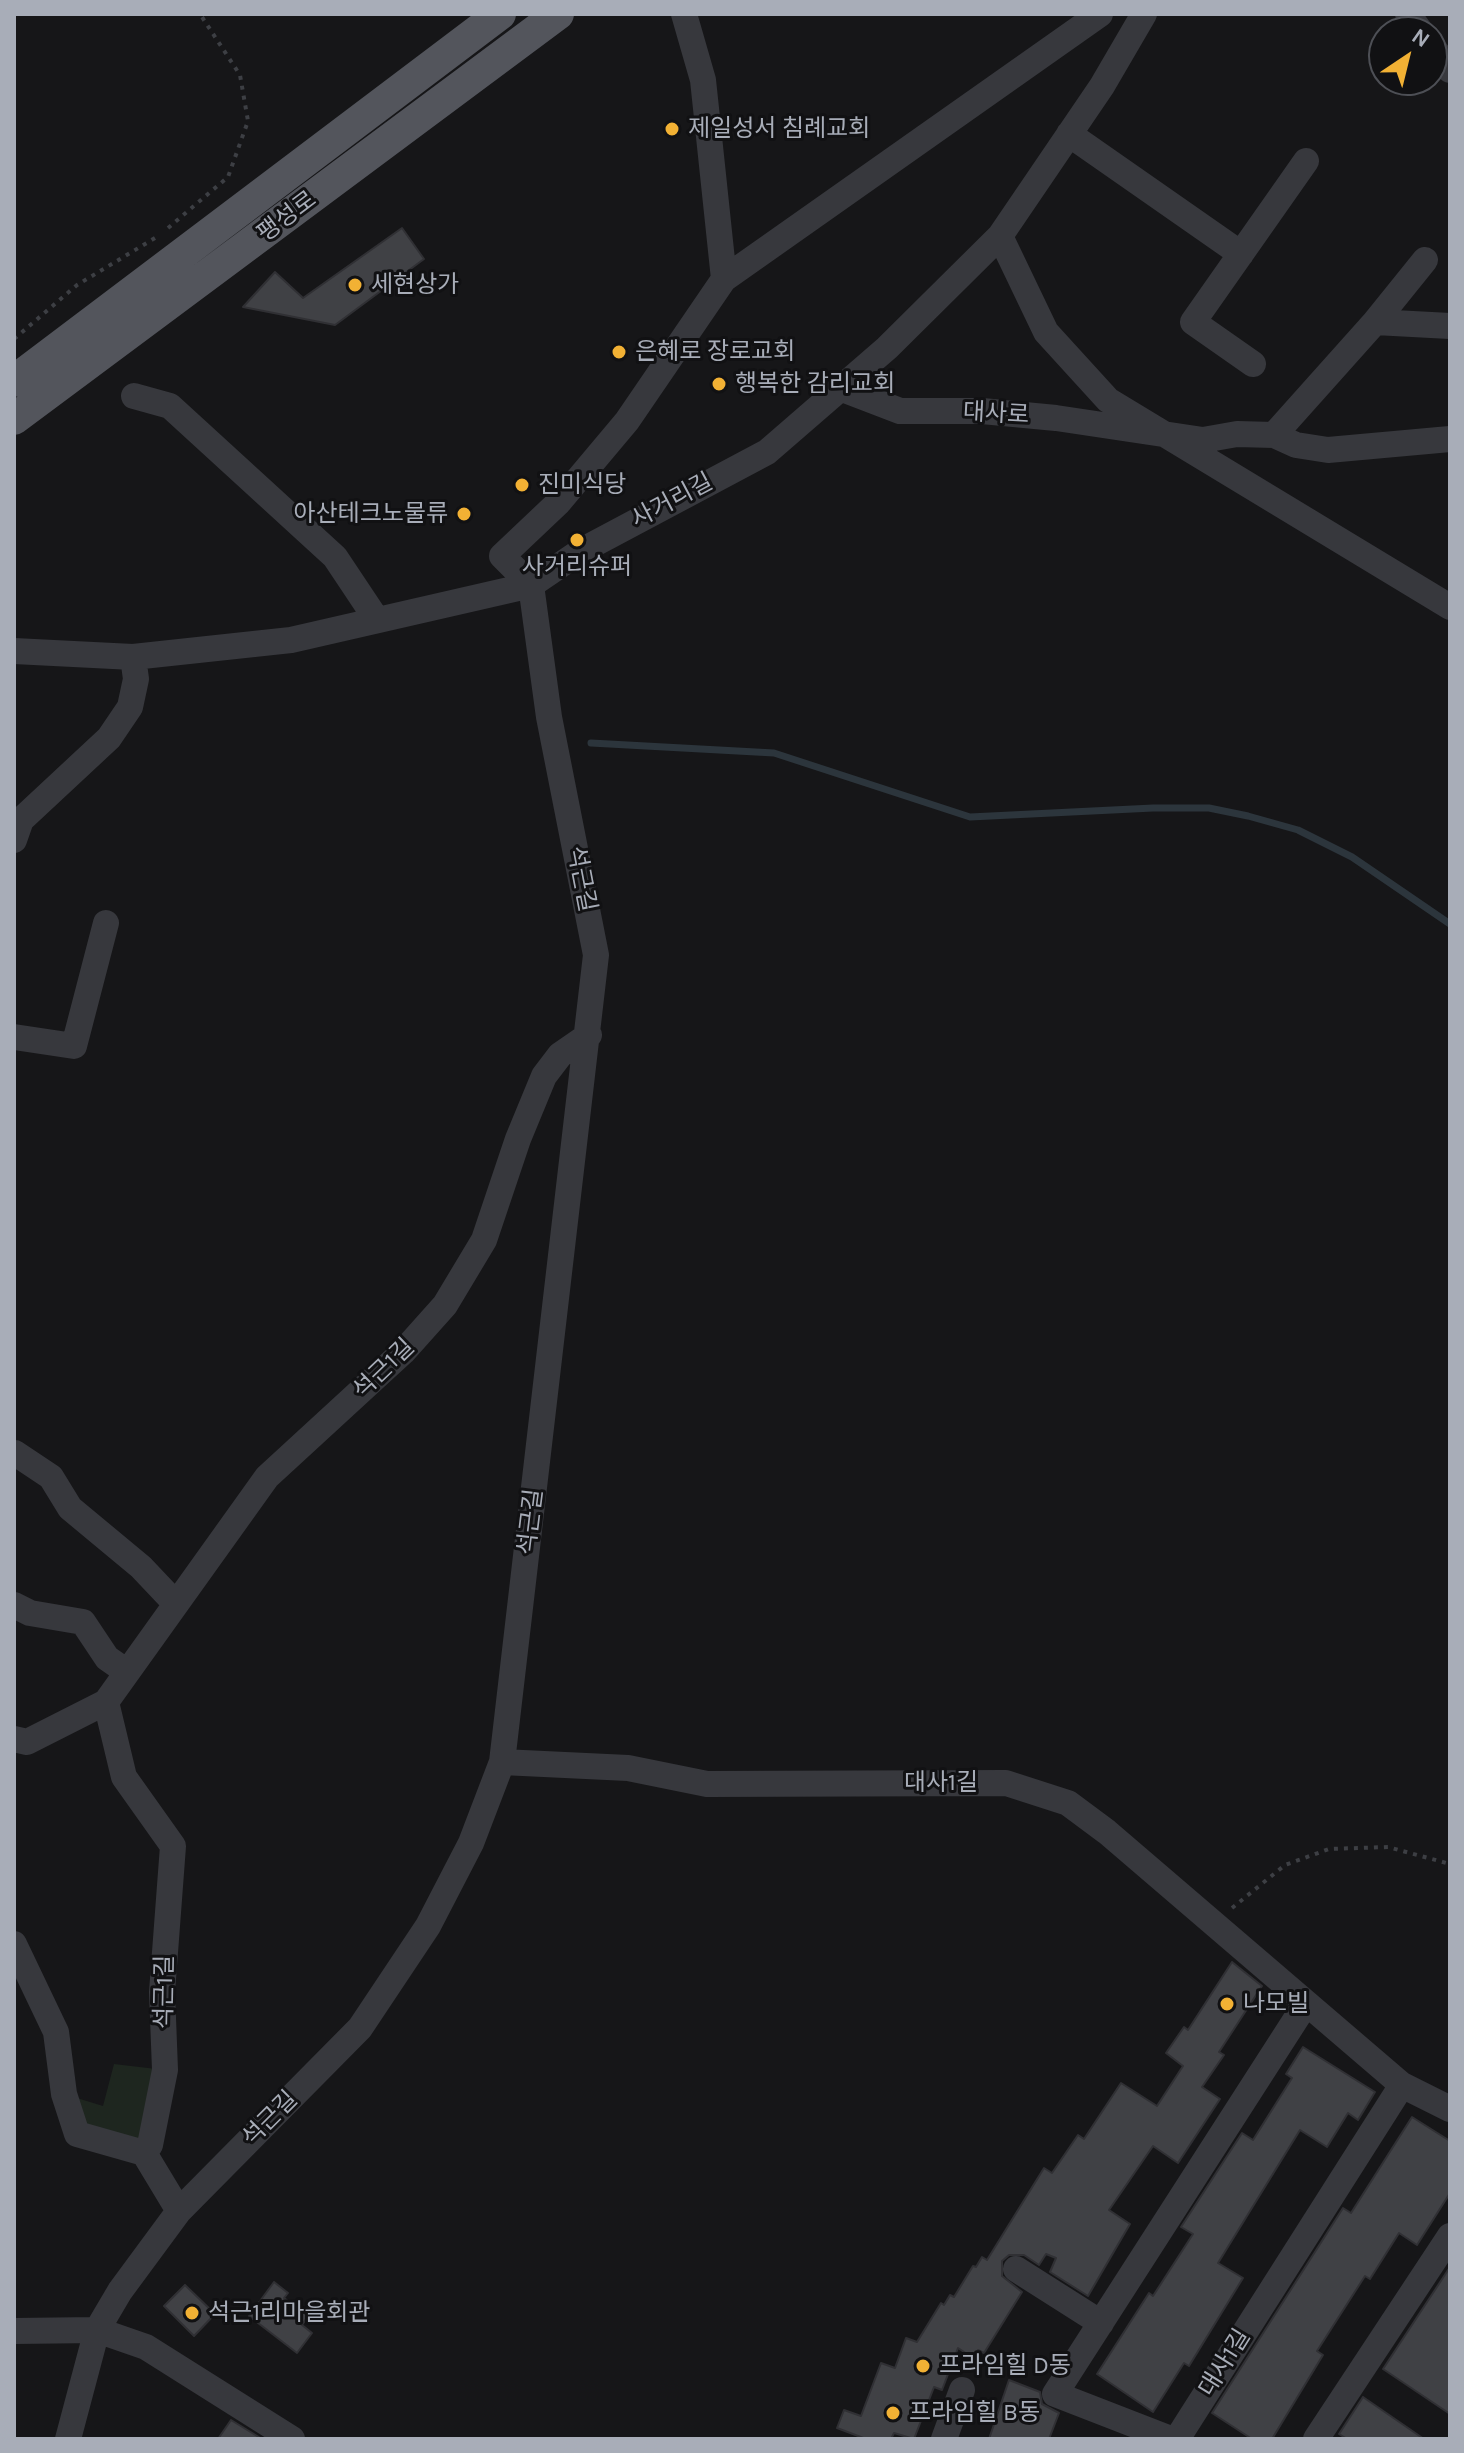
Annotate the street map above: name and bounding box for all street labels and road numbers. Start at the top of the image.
street label: 팽성로 [252,186,322,248]
street label: 대사로 [962,398,1030,430]
street label: 사거리길 [626,468,718,534]
street label: 석근길 [561,844,601,914]
street label: 석근1길 [347,1333,421,1405]
street label: 석근길 [513,1487,549,1557]
street label: 대사1길 [904,1769,978,1797]
street label: 석근1길 [150,1955,180,2029]
street label: 석근길 [236,2085,304,2153]
street label: 대사1길 [1193,2324,1257,2402]

